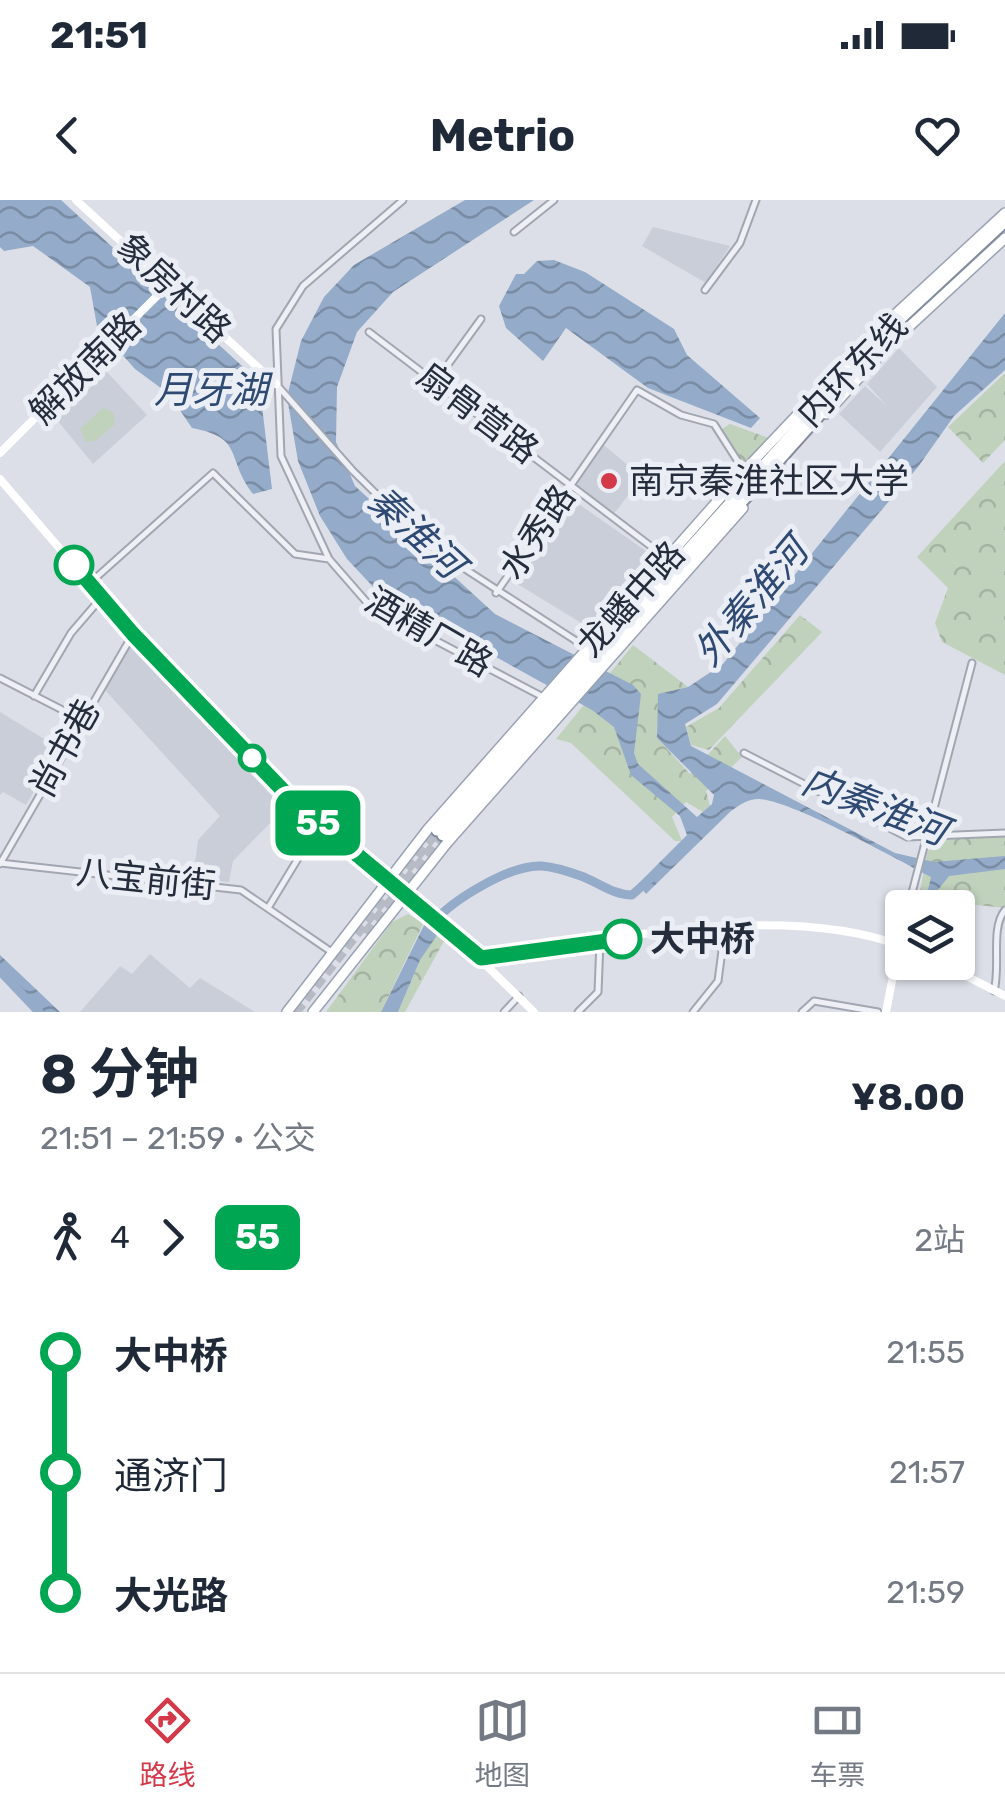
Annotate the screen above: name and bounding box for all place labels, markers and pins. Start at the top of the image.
place label: 南京秦淮社区大学 [629,460,909,502]
marker: 南京秦淮社区大学 [598,470,620,492]
unlabelled marker [55,546,93,584]
unlabelled marker [239,745,265,771]
place label: 大中桥 [650,918,755,960]
marker: 大中桥 [603,920,641,958]

